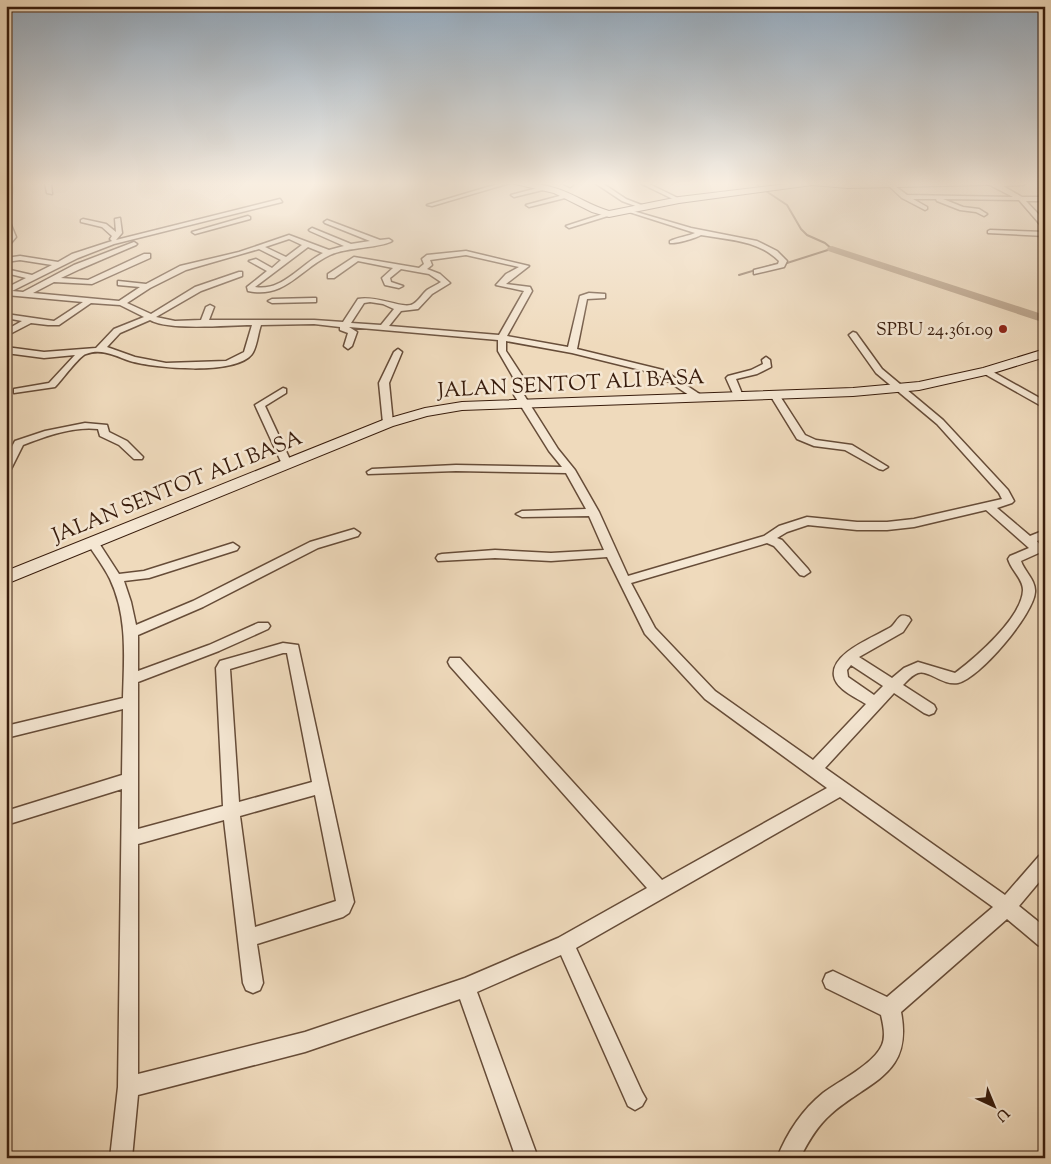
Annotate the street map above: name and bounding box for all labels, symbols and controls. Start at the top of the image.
place label: SPBU 24.361.09 [876,318,993,344]
marker: SPBU 24.361.09 [997,323,1009,335]
street label: JALAN SENTOT ALI BASA [436,363,705,407]
street label: JALAN SENTOT ALI BASA [47,424,307,552]
north arrow [968,1082,1018,1132]
text: U [990,1103,1013,1125]

